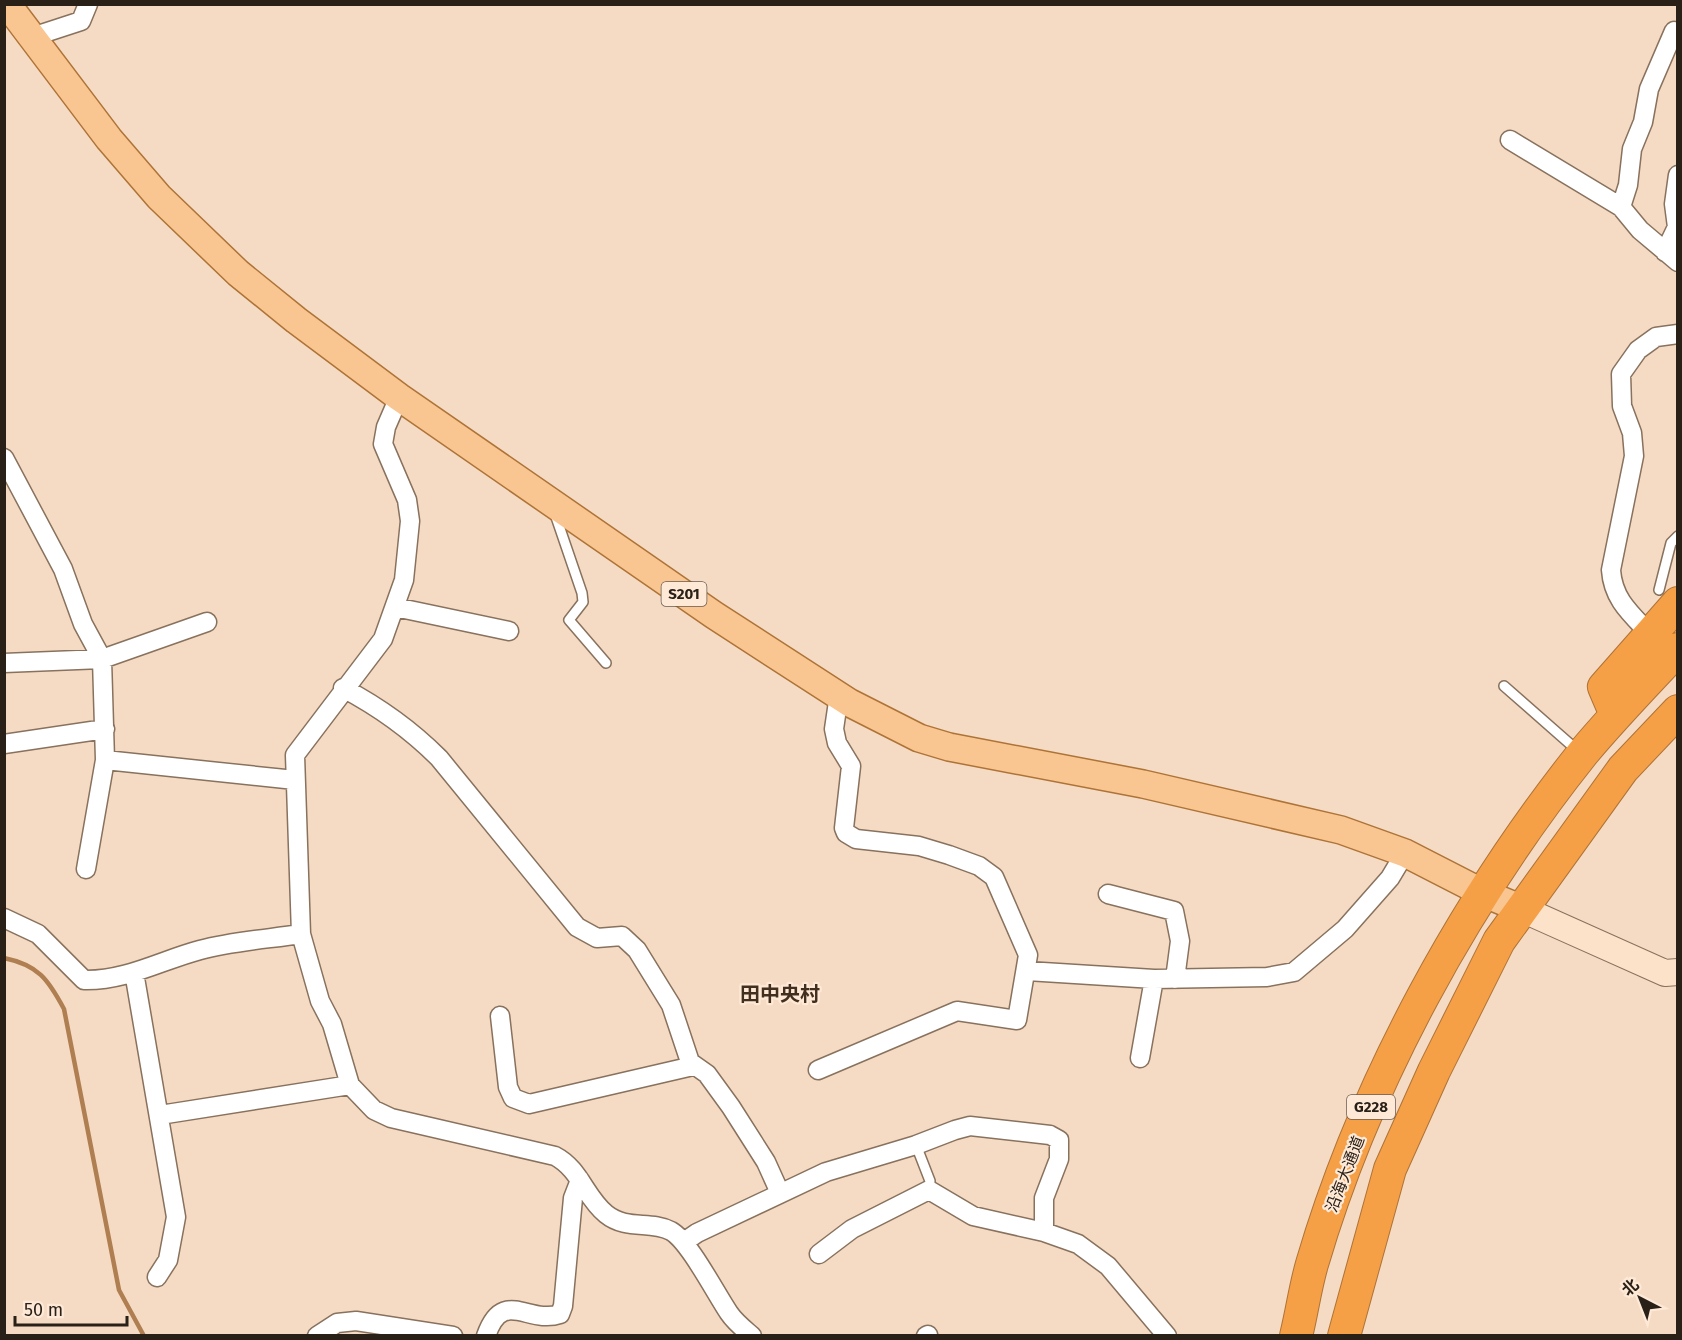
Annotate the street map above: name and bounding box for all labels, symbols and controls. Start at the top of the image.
road number: S201 [662,582,706,606]
district label: 田中央村 [740,982,820,1006]
road number: G228 [1347,1095,1395,1119]
street label: 沿海大通道 [1322,1133,1368,1215]
north arrow [1610,1268,1670,1328]
text: 北 [1618,1275,1643,1300]
scale bar [15,1289,128,1327]
text: 50 m [24,1299,63,1321]

